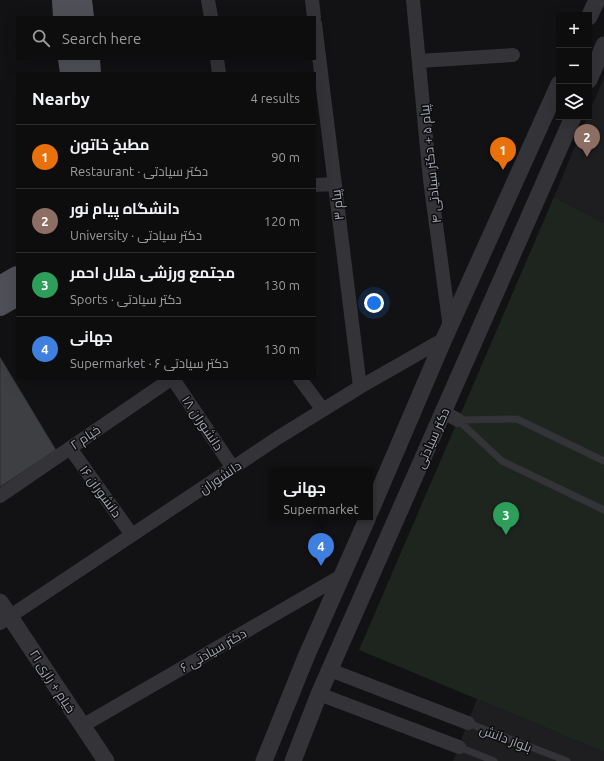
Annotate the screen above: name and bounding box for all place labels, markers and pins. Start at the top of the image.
pin: 2 [574,124,600,157]
pin: 1 [490,137,516,170]
pin: 3 [493,502,519,535]
pin: 4 [308,533,334,566]

